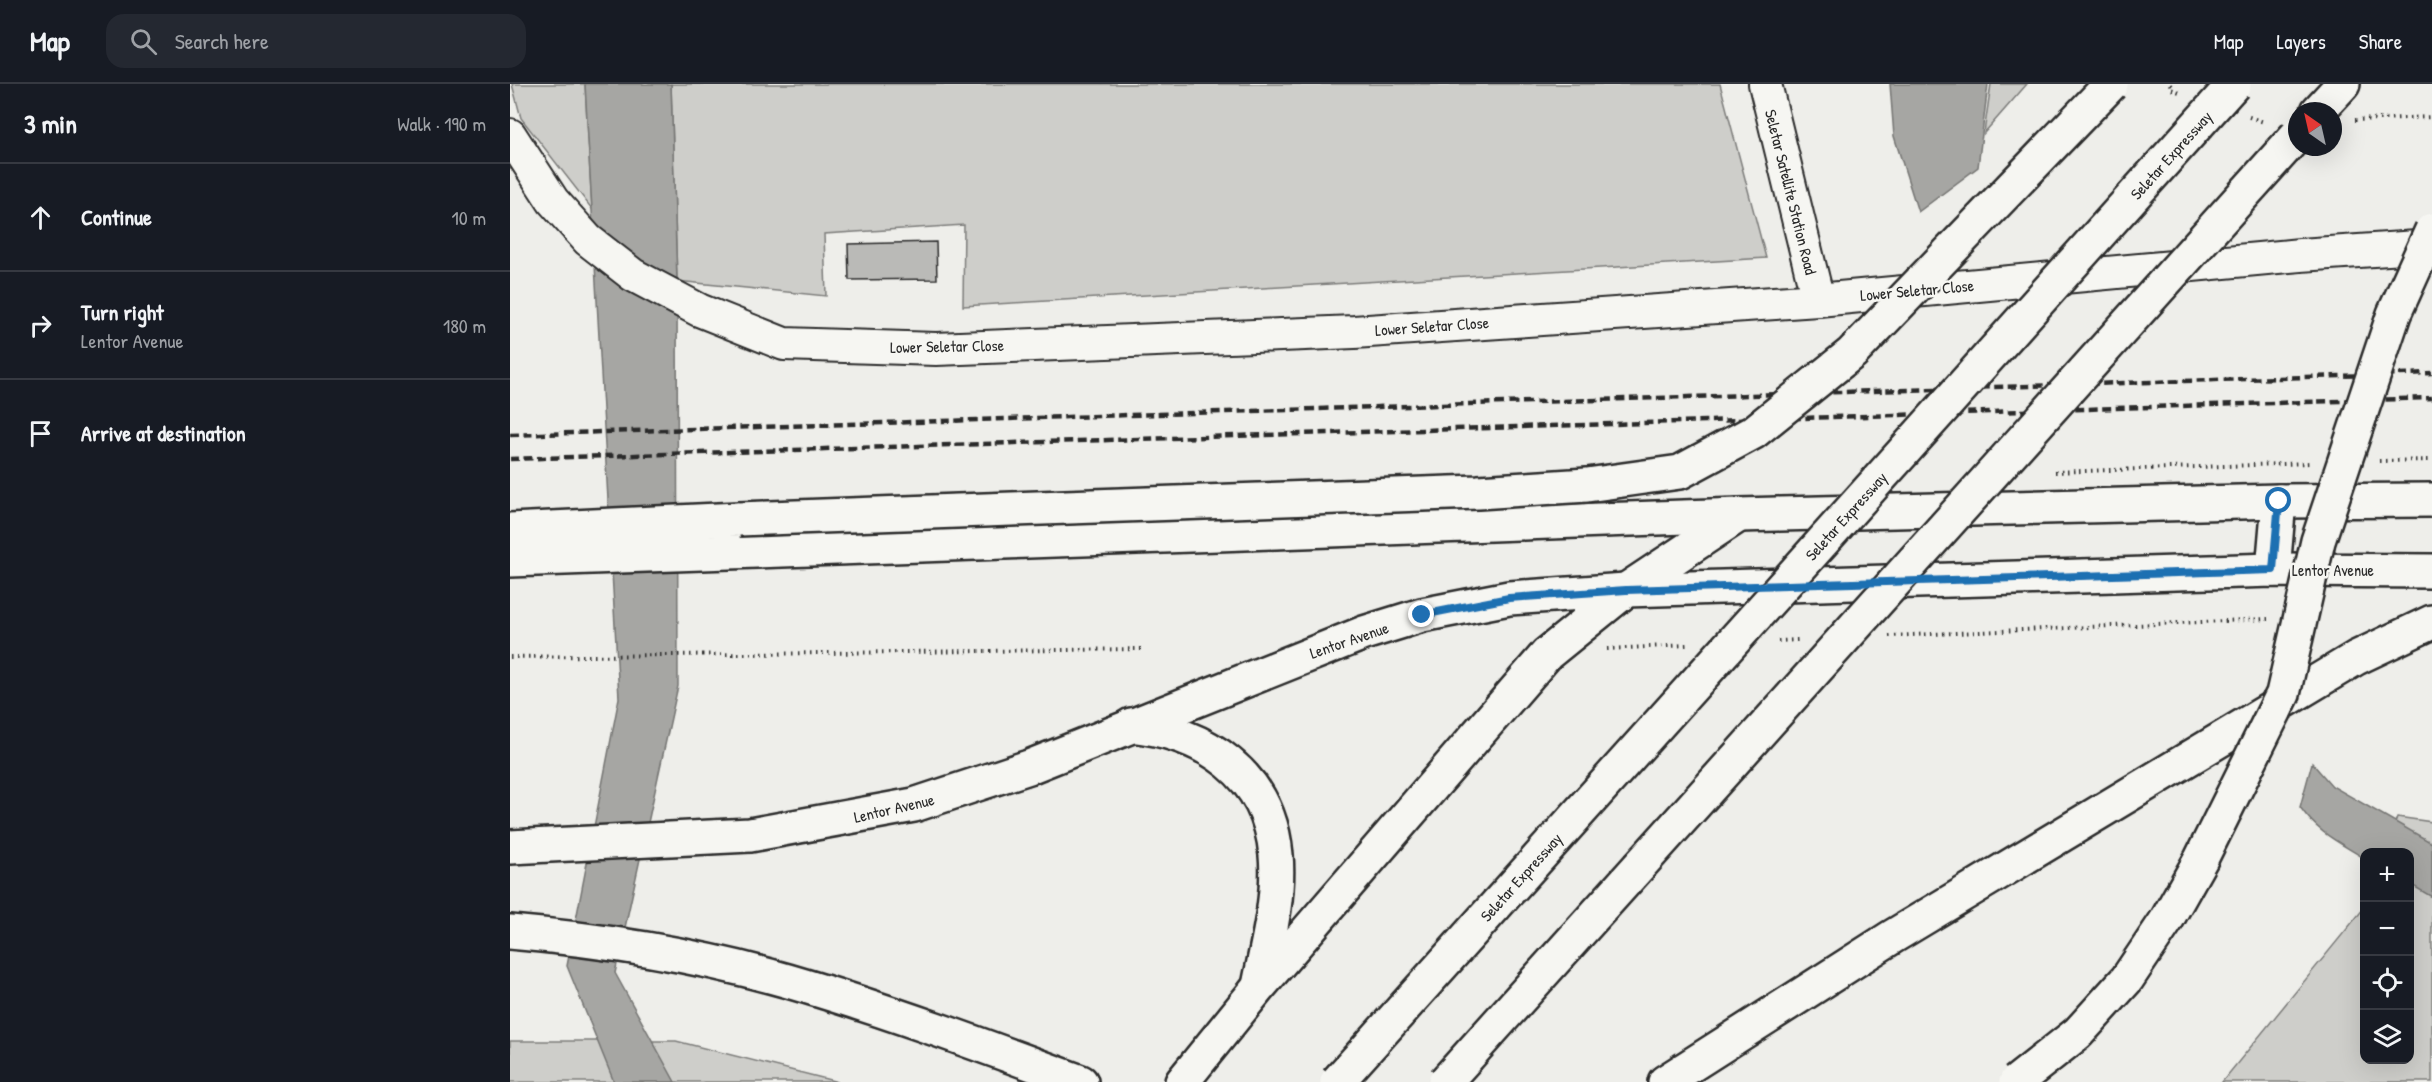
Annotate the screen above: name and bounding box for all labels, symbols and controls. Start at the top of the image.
search box [106,14,526,68]
text: Map [30,22,70,60]
icon: search [127,25,160,58]
text: Search here [175,26,269,56]
text: Map [2214,27,2243,56]
text: Layers [2276,27,2326,56]
text: Share [2359,27,2402,56]
north arrow [2288,102,2342,156]
text: 3 min [24,106,77,141]
street label: Seletar Expressway [2125,106,2217,204]
street label: Seletar Satellite Station Road [1760,107,1822,277]
text: Walk · 190 m [397,110,486,137]
icon: ahead [24,201,57,234]
text: Continue [81,202,152,232]
text: 10 m [452,204,486,231]
street label: Lower Seletar Close [1859,274,1975,306]
text: Turn right [81,297,164,327]
icon: right [24,309,57,342]
street label: Lower Seletar Close [1374,311,1490,341]
text: 180 m [443,312,486,339]
text: Lentor Avenue [81,327,183,354]
street label: Lower Seletar Close [890,334,1005,358]
icon: arrive [24,417,57,450]
text: Arrive at destination [81,418,246,448]
street label: Seletar Expressway [1800,467,1892,565]
route start [2265,487,2291,513]
street label: Lentor Avenue [2292,559,2375,581]
route end [1408,601,1434,627]
street label: Lentor Avenue [1307,616,1392,664]
street label: Lentor Avenue [852,788,937,828]
street label: Seletar Expressway [1475,828,1567,926]
map controls [2360,848,2414,1064]
button: + [2360,848,2414,902]
button: − [2360,902,2414,956]
button: locate [2360,956,2414,1010]
button: layers [2360,1010,2414,1064]

